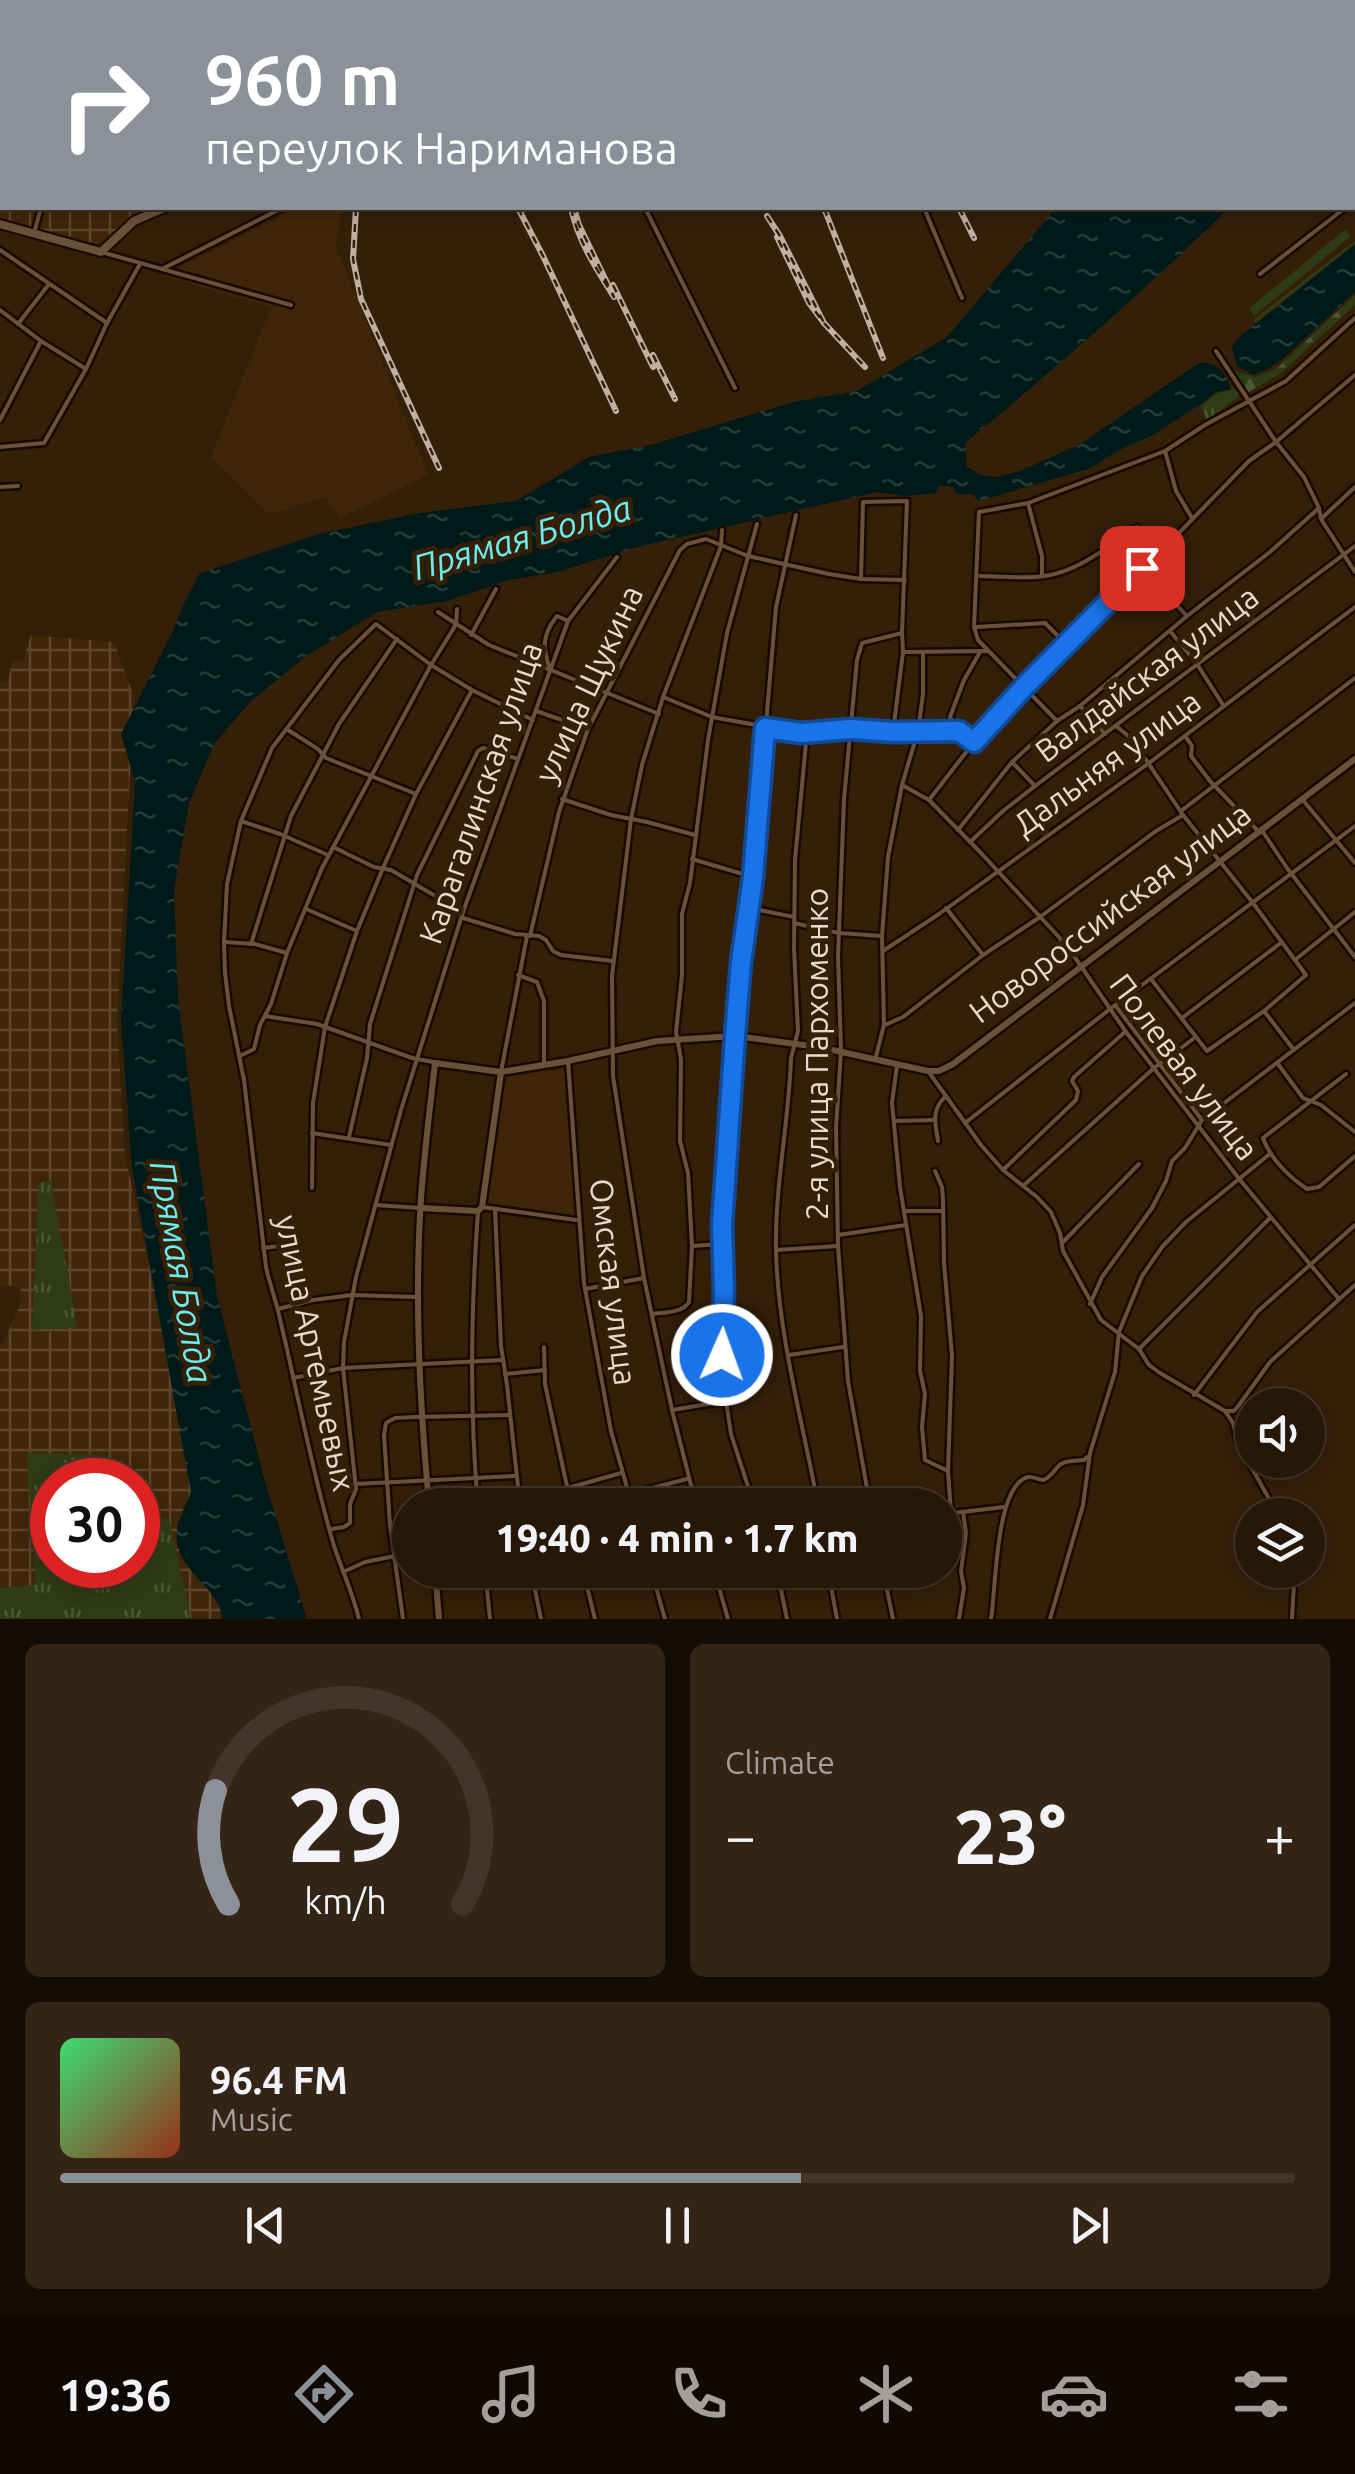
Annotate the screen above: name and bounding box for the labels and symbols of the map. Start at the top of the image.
water label: Прямая Болда [408,487,636,587]
pin [1100,526,1185,611]
street label: Валдайская улица [1028,578,1265,769]
street label: улица Щукина [527,579,649,788]
street label: Карагалинская улица [411,637,549,948]
street label: Дальняя улица [1006,682,1207,842]
street label: Новороссийская улица [962,795,1257,1030]
street label: 2-я улица Пархоменко [798,888,834,1220]
street label: Полевая улица [1103,966,1266,1166]
water label: Прямая Болда [143,1157,221,1386]
street label: Омская улица [583,1176,645,1387]
street label: улица Артемьевых [269,1211,363,1494]
position arrow [670,1303,774,1407]
speed limit sign: 30 [30,1458,160,1588]

